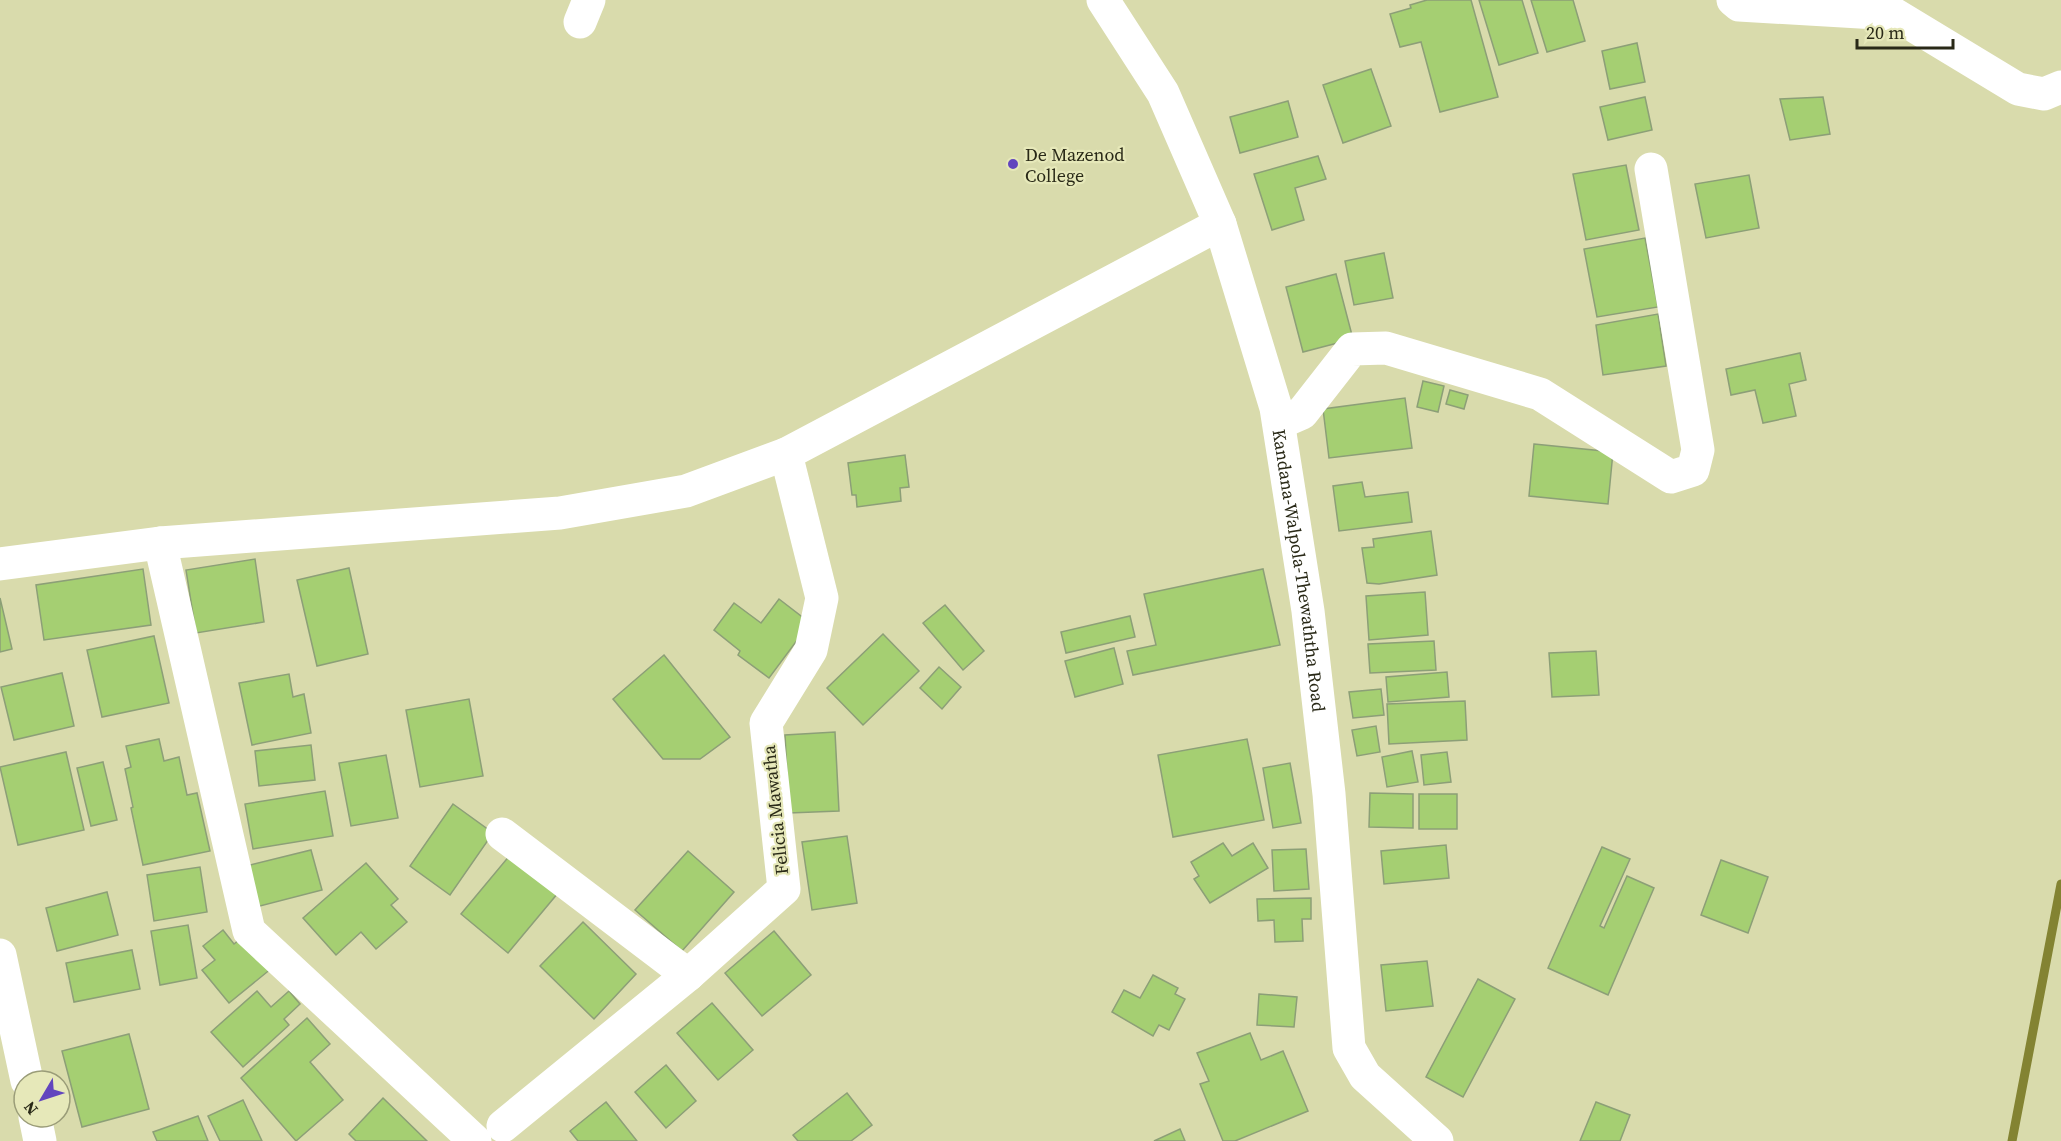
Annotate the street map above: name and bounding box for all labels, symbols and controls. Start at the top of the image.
scale bar [1857,12,1953,50]
text: 20 m [1866,20,1904,45]
place label: De Mazenod College [1025,142,1125,188]
marker: De Mazenod College [1006,157,1020,171]
street label: Kandana-Walpola-Thewaththa Road [1267,427,1332,713]
street label: Felicia Mawatha [756,743,794,876]
north arrow [12,1069,72,1129]
text: N [18,1097,43,1120]

